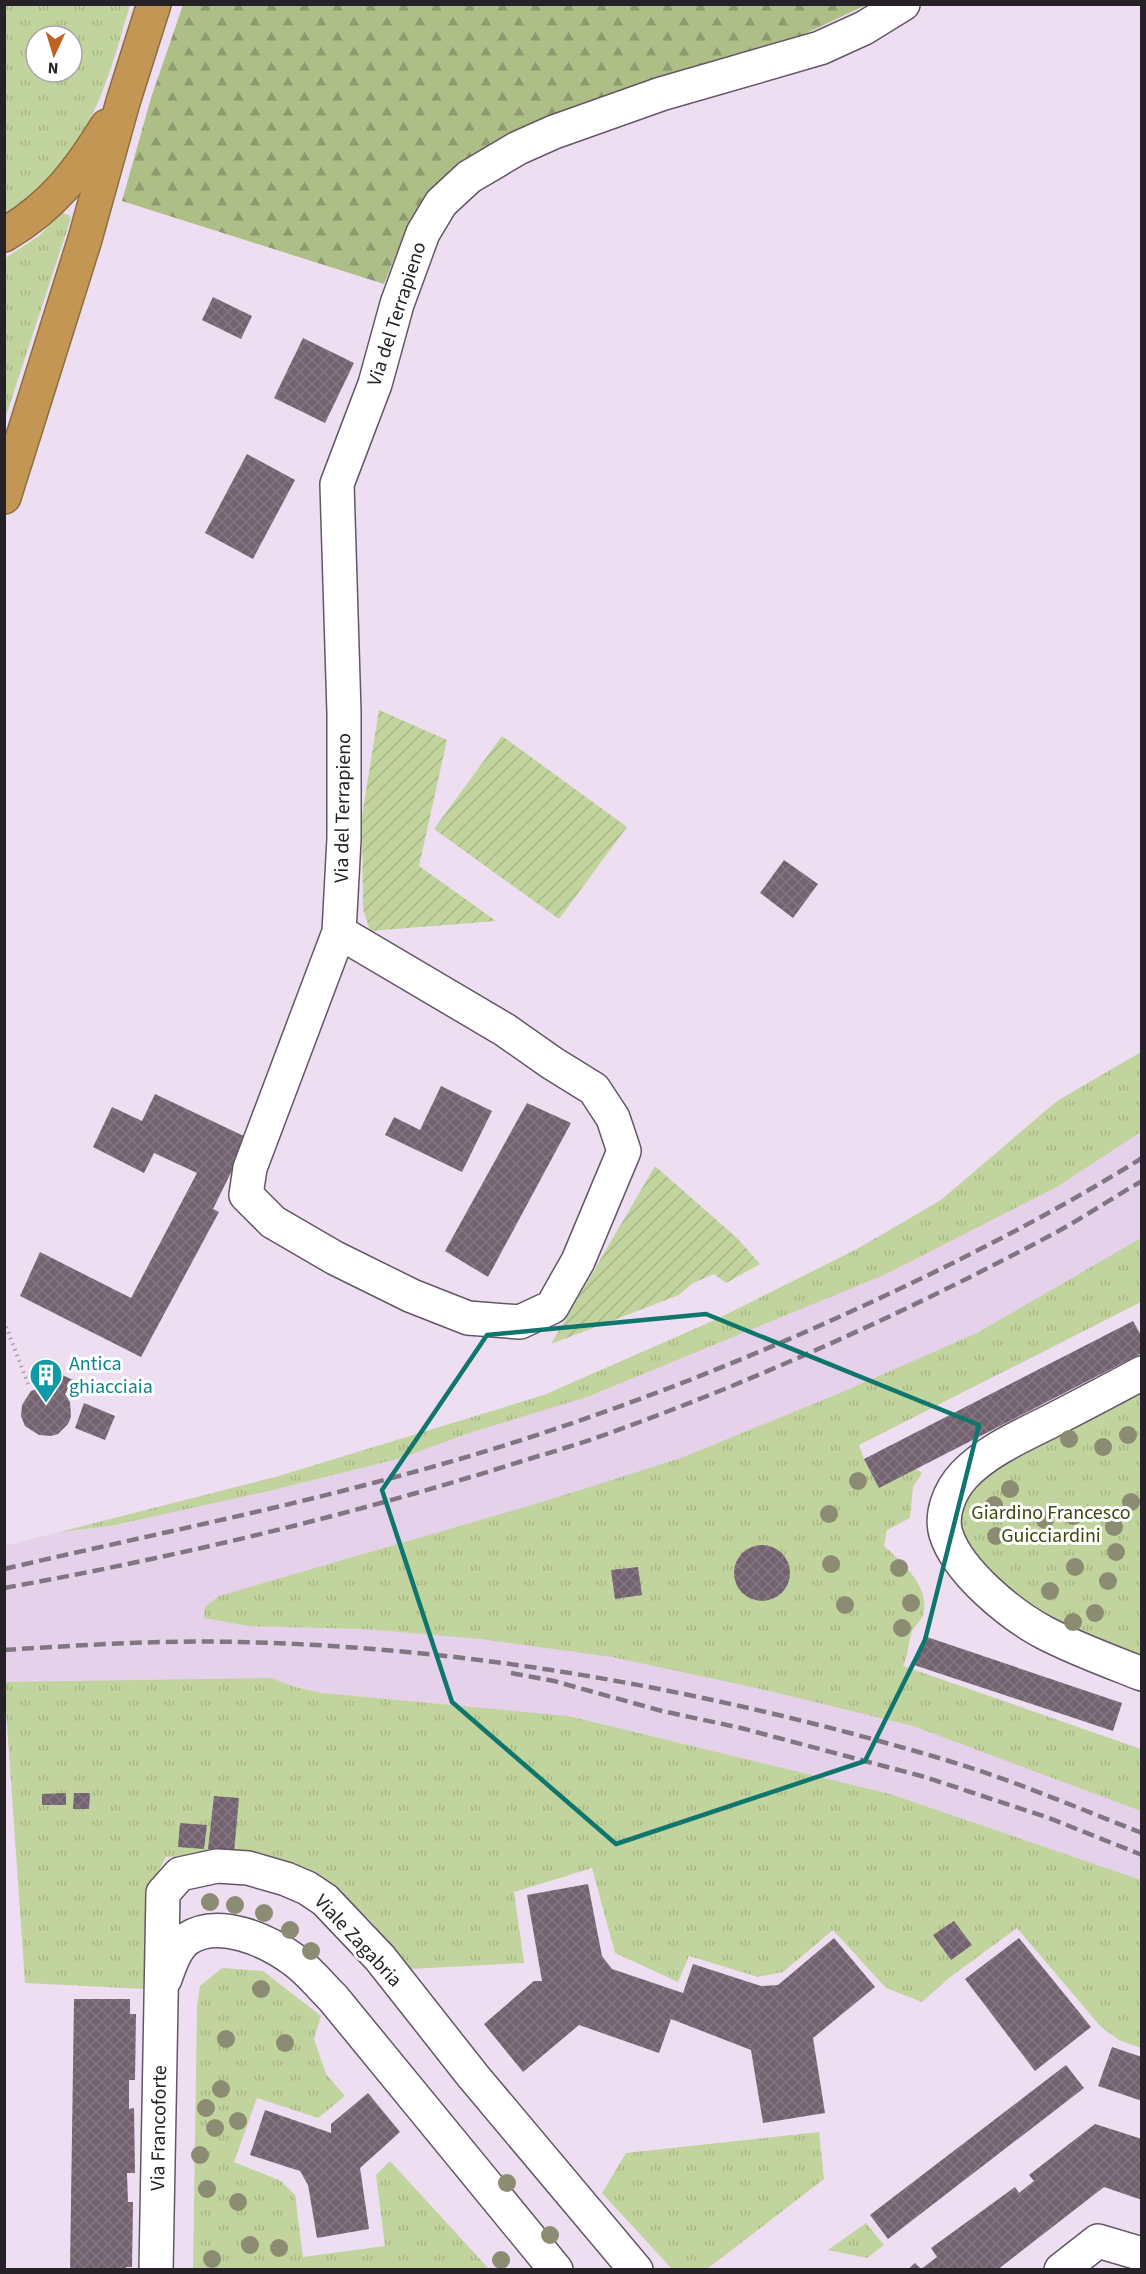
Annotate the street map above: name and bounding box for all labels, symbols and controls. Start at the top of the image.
north arrow [24,24,84,84]
text: N [47,57,59,79]
street label: Via del Terrapieno [361,238,433,390]
street label: Via del Terrapieno [328,733,358,883]
place label: Antica ghiacciaia [69,1350,153,1401]
building icon: Antica ghiacciaia [28,1357,64,1404]
park label: Giardino Francesco Guicciardini [971,1499,1131,1550]
street label: Viale Zagabria [308,1888,408,1994]
street label: Via Francoforte [144,2065,174,2191]

